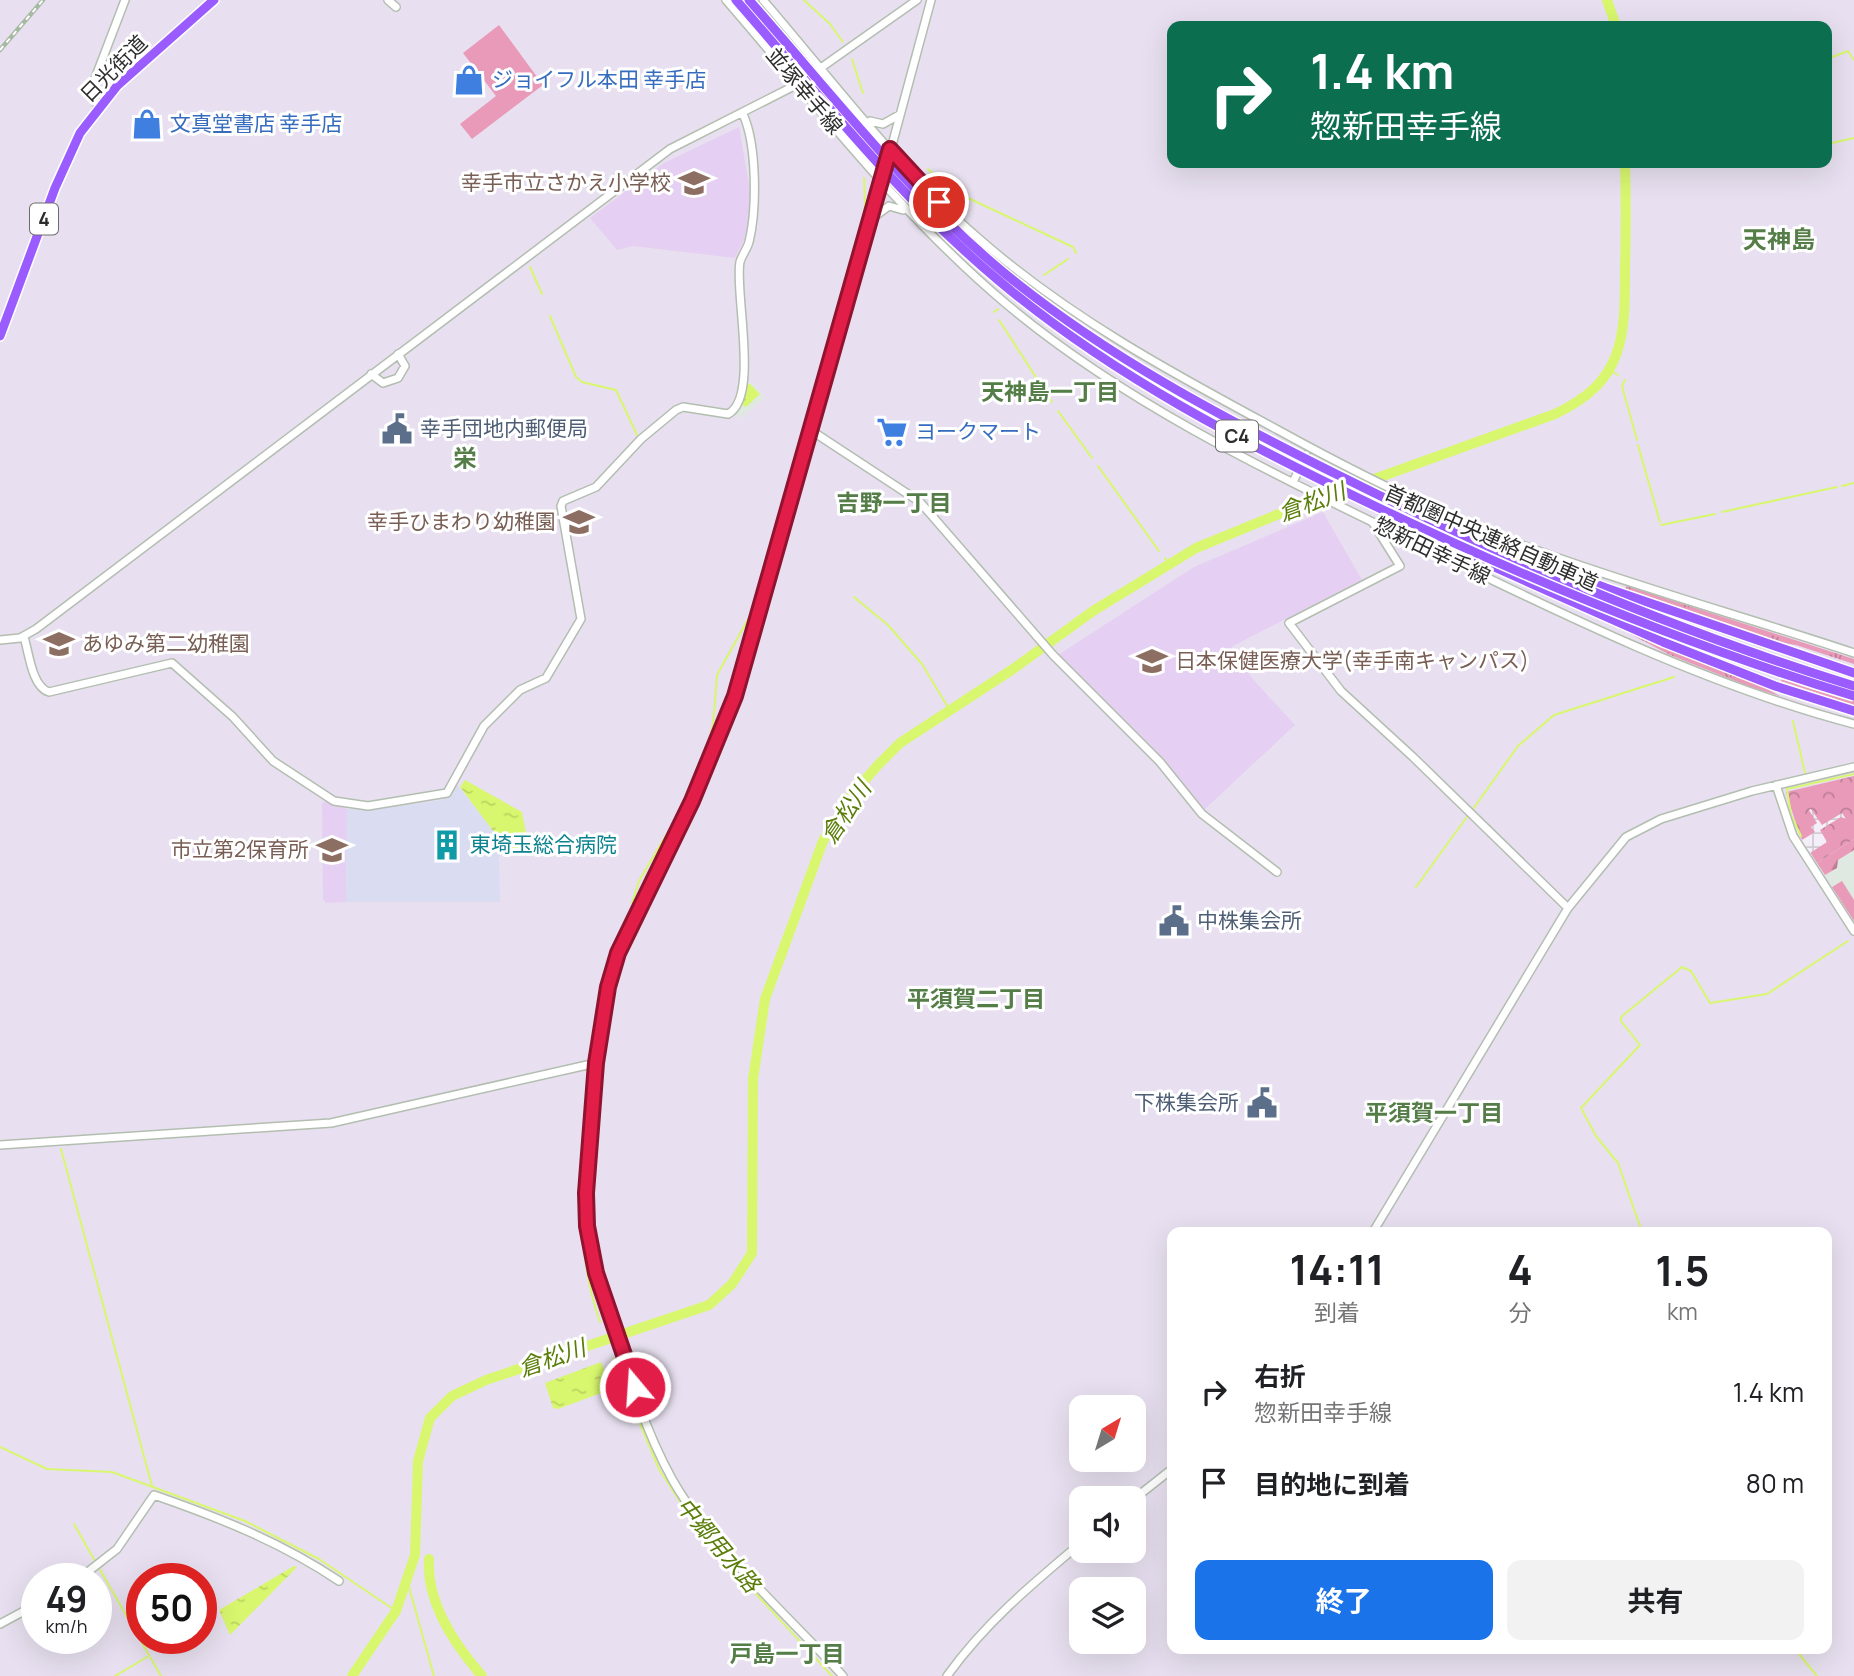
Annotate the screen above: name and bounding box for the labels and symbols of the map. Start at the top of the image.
street label: 日光街道 [74,29,153,108]
street label: 並塚幸手線 [760,41,849,140]
shop icon: ジョイフル本田 幸手店 [452,63,486,97]
place label: ジョイフル本田 幸手店 [492,65,706,93]
shop icon: 文真堂書店 幸手店 [130,107,164,141]
place label: 文真堂書店 幸手店 [170,109,342,137]
school or university icon: 幸手市立さかえ小学校 [677,166,711,200]
place label: 幸手市立さかえ小学校 [461,168,671,196]
pin [909,172,969,232]
road number: 4 [30,204,58,234]
district label: 天神島 [1743,222,1815,255]
district label: 天神島一丁目 [981,375,1119,407]
public building icon: 幸手団地内郵便局 [380,412,414,446]
place label: 幸手団地内郵便局 [420,414,588,442]
supermarket icon: ヨークマート [875,415,909,449]
place label: ヨークマート [915,417,1041,445]
road number: C4 [1216,420,1258,452]
district label: 栄 [453,441,477,474]
water label: 倉松川 [1274,473,1352,528]
street label: 首都圏中央連絡自動車道 [1380,477,1603,597]
district label: 吉野一丁目 [837,486,952,518]
school or university icon: 幸手ひまわり幼稚園 [562,505,596,539]
place label: 幸手ひまわり幼稚園 [367,507,556,535]
street label: 惣新田幸手線 [1370,510,1495,590]
school or university icon: あゆみ第二幼稚園 [42,627,76,661]
place label: あゆみ第二幼稚園 [82,629,250,657]
school or university icon: 日本保健医療大学(幸手南キャンパス) [1135,644,1169,678]
place label: 日本保健医療大学(幸手南キャンパス) [1175,646,1529,674]
water label: 倉松川 [813,771,879,849]
building icon: 東埼玉総合病院 [430,828,464,862]
place label: 東埼玉総合病院 [470,830,617,858]
school or university icon: 市立第2保育所 [315,833,349,867]
place label: 市立第2保育所 [171,835,309,863]
public building icon: 中株集会所 [1157,904,1191,938]
place label: 中株集会所 [1197,906,1302,934]
district label: 平須賀二丁目 [907,982,1045,1014]
public building icon: 下株集会所 [1245,1086,1279,1120]
place label: 下株集会所 [1134,1088,1239,1116]
district label: 平須賀一丁目 [1365,1096,1503,1128]
water label: 倉松川 [514,1330,592,1383]
position arrow [598,1350,672,1424]
north arrow [1069,1395,1146,1472]
water label: 中郷用水路 [670,1490,769,1600]
speed limit sign: 50 [126,1563,217,1654]
district label: 戸島一丁目 [730,1637,845,1669]

